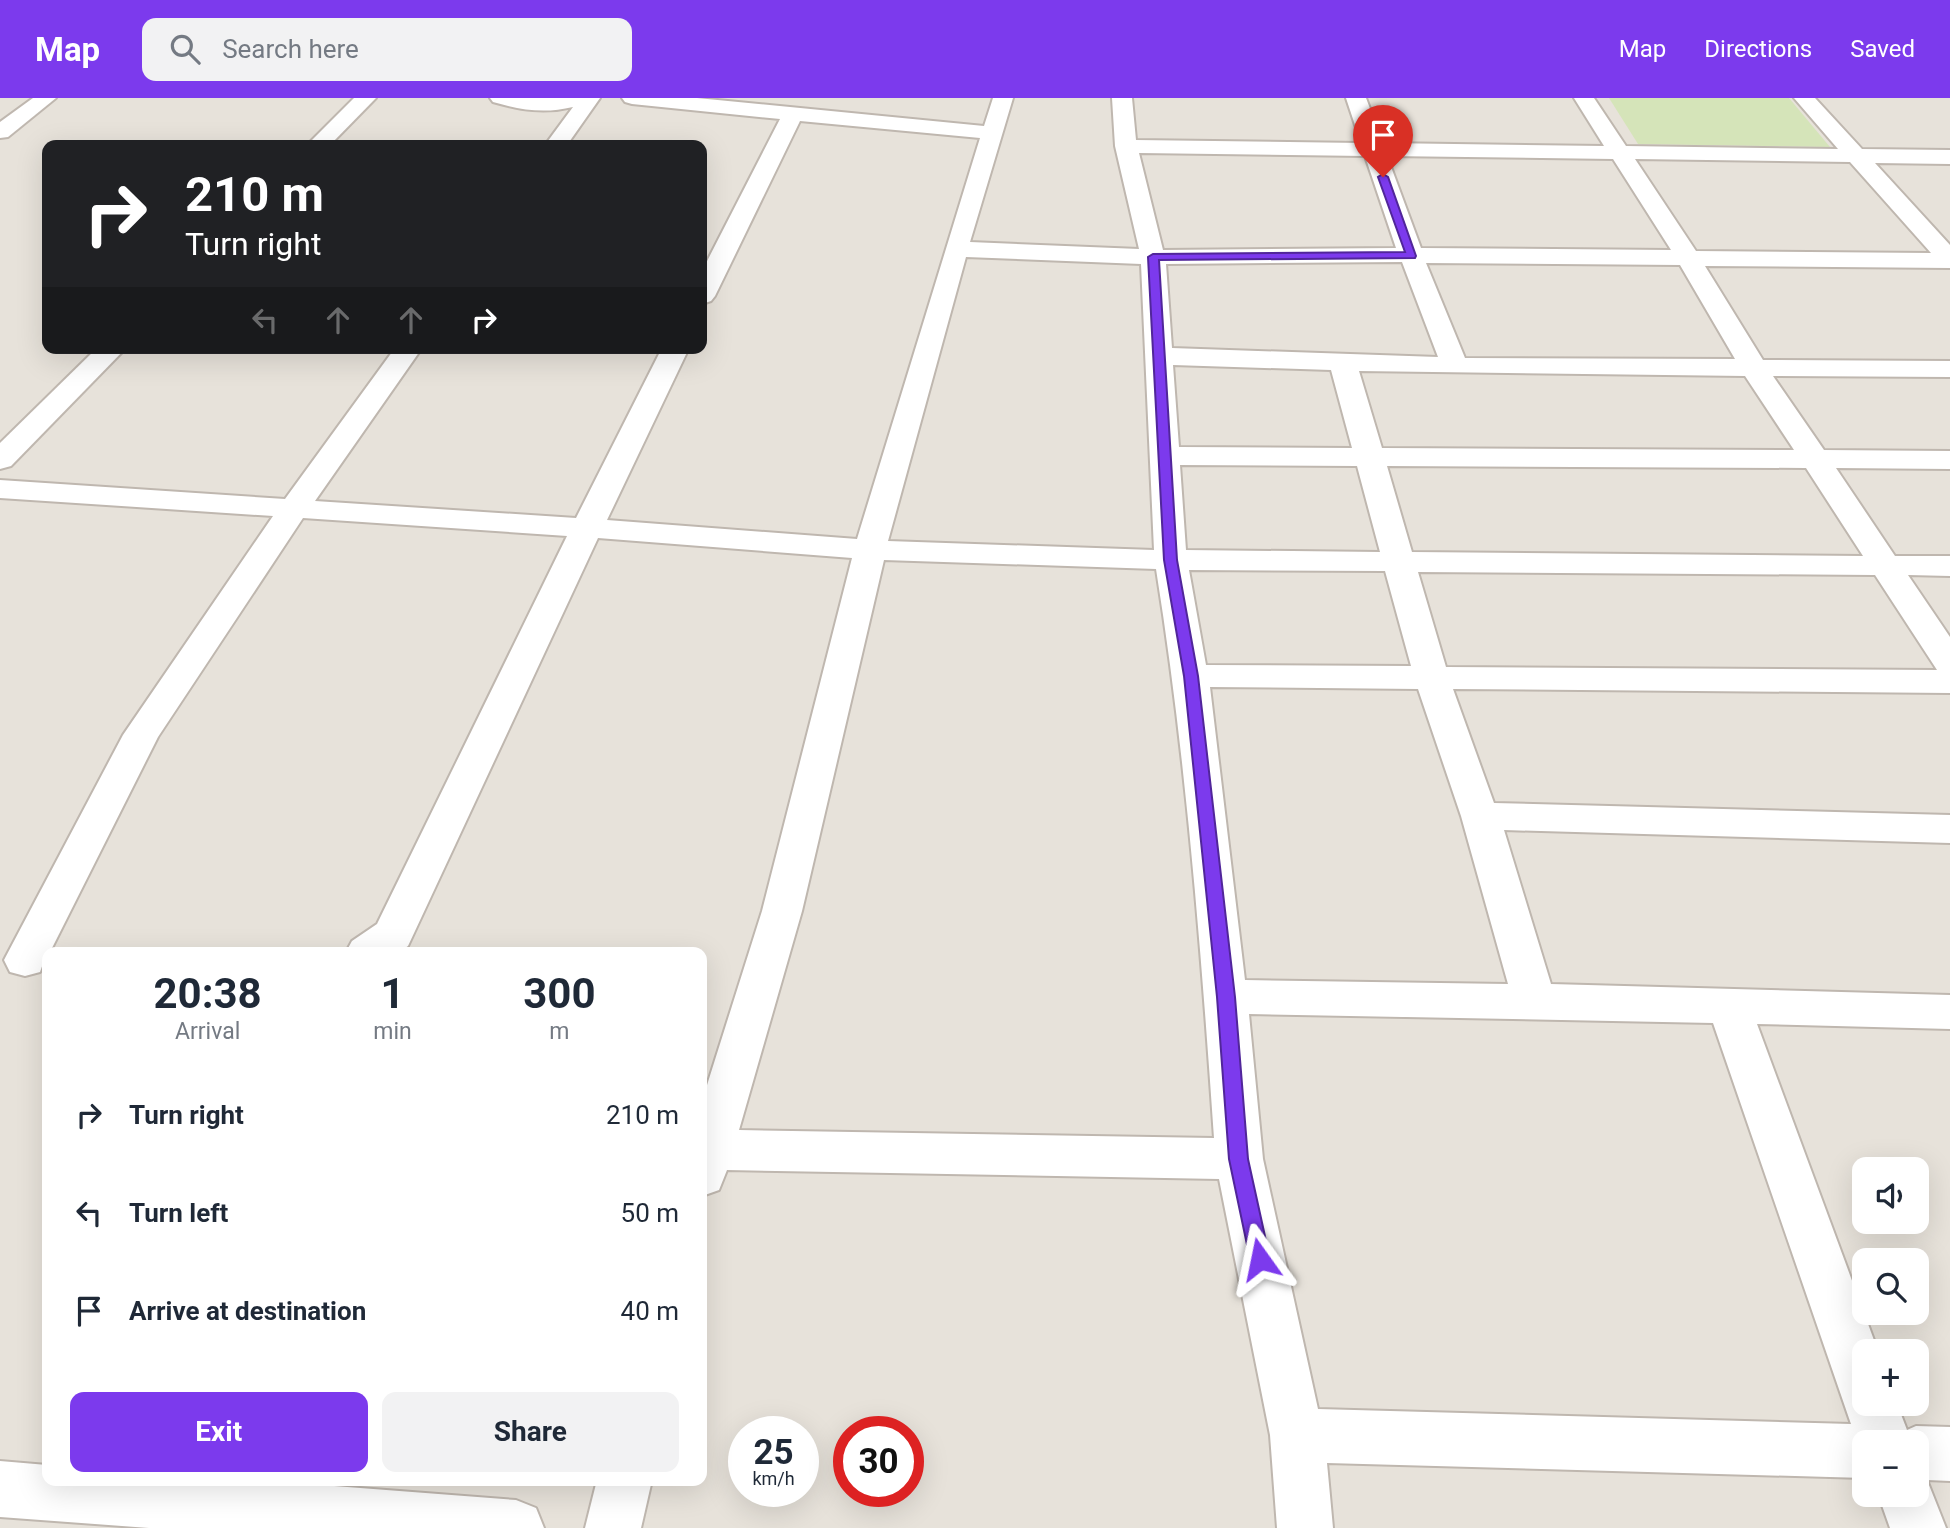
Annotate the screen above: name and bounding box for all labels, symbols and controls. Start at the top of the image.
search box [142,18,632,81]
text: Map [35,30,100,69]
icon: search [166,30,204,68]
text: Search here [222,34,359,64]
text: Map [1619,35,1666,63]
text: Directions [1704,35,1812,63]
text: Saved [1850,35,1915,63]
pin [1353,105,1413,177]
icon: arrive [1364,116,1402,154]
text: 210 m [185,166,324,223]
icon: right [70,168,161,259]
text: Turn right [185,225,321,263]
icon: left [246,301,284,339]
icon: ahead [319,301,357,339]
icon: ahead [392,301,430,339]
icon: right [465,301,503,339]
text: 20:38 [154,969,262,1018]
text: 1 [380,969,405,1018]
text: 300 [523,969,596,1018]
text: Arrival [175,1018,240,1045]
text: min [373,1018,412,1045]
text: m [549,1018,569,1045]
icon: right [70,1096,108,1134]
text: Turn right [129,1100,244,1130]
text: 210 m [606,1100,679,1130]
map controls [1852,1157,1929,1507]
button: sound [1852,1157,1929,1234]
icon: left [70,1194,108,1232]
text: Turn left [129,1198,228,1228]
text: 50 m [621,1198,679,1228]
position arrow [1223,1222,1297,1296]
button: search [1852,1248,1929,1325]
icon: arrive [70,1292,108,1330]
text: Arrive at destination [129,1296,366,1326]
text: 40 m [621,1296,679,1326]
button: + [1852,1339,1929,1416]
button: Exit [70,1392,368,1472]
button: Share [382,1392,679,1472]
speed limit sign: 30 [833,1416,924,1507]
button: − [1852,1430,1929,1507]
text: 25 [753,1432,794,1473]
text: km/h [752,1468,795,1489]

